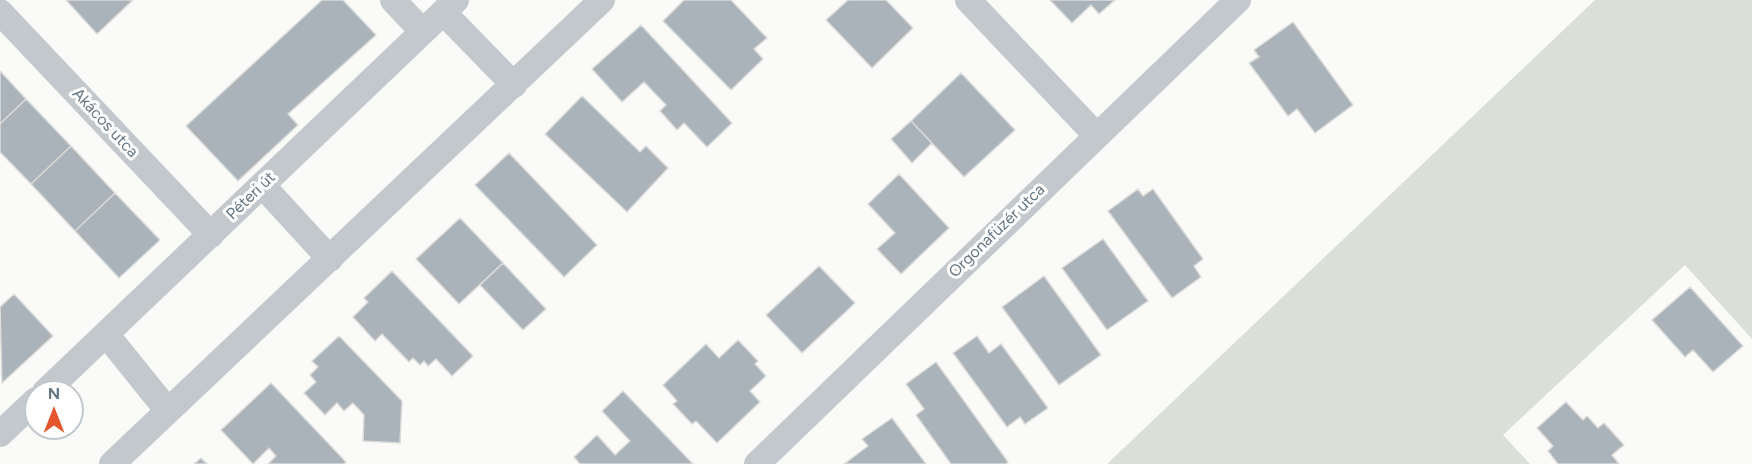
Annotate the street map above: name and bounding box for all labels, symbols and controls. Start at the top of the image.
street label: Akácos utca [68,84,142,162]
street label: Péteri út [223,168,279,224]
street label: Orgonafüzér utca [945,180,1049,282]
north arrow [24,380,84,440]
text: N [48,384,60,403]

